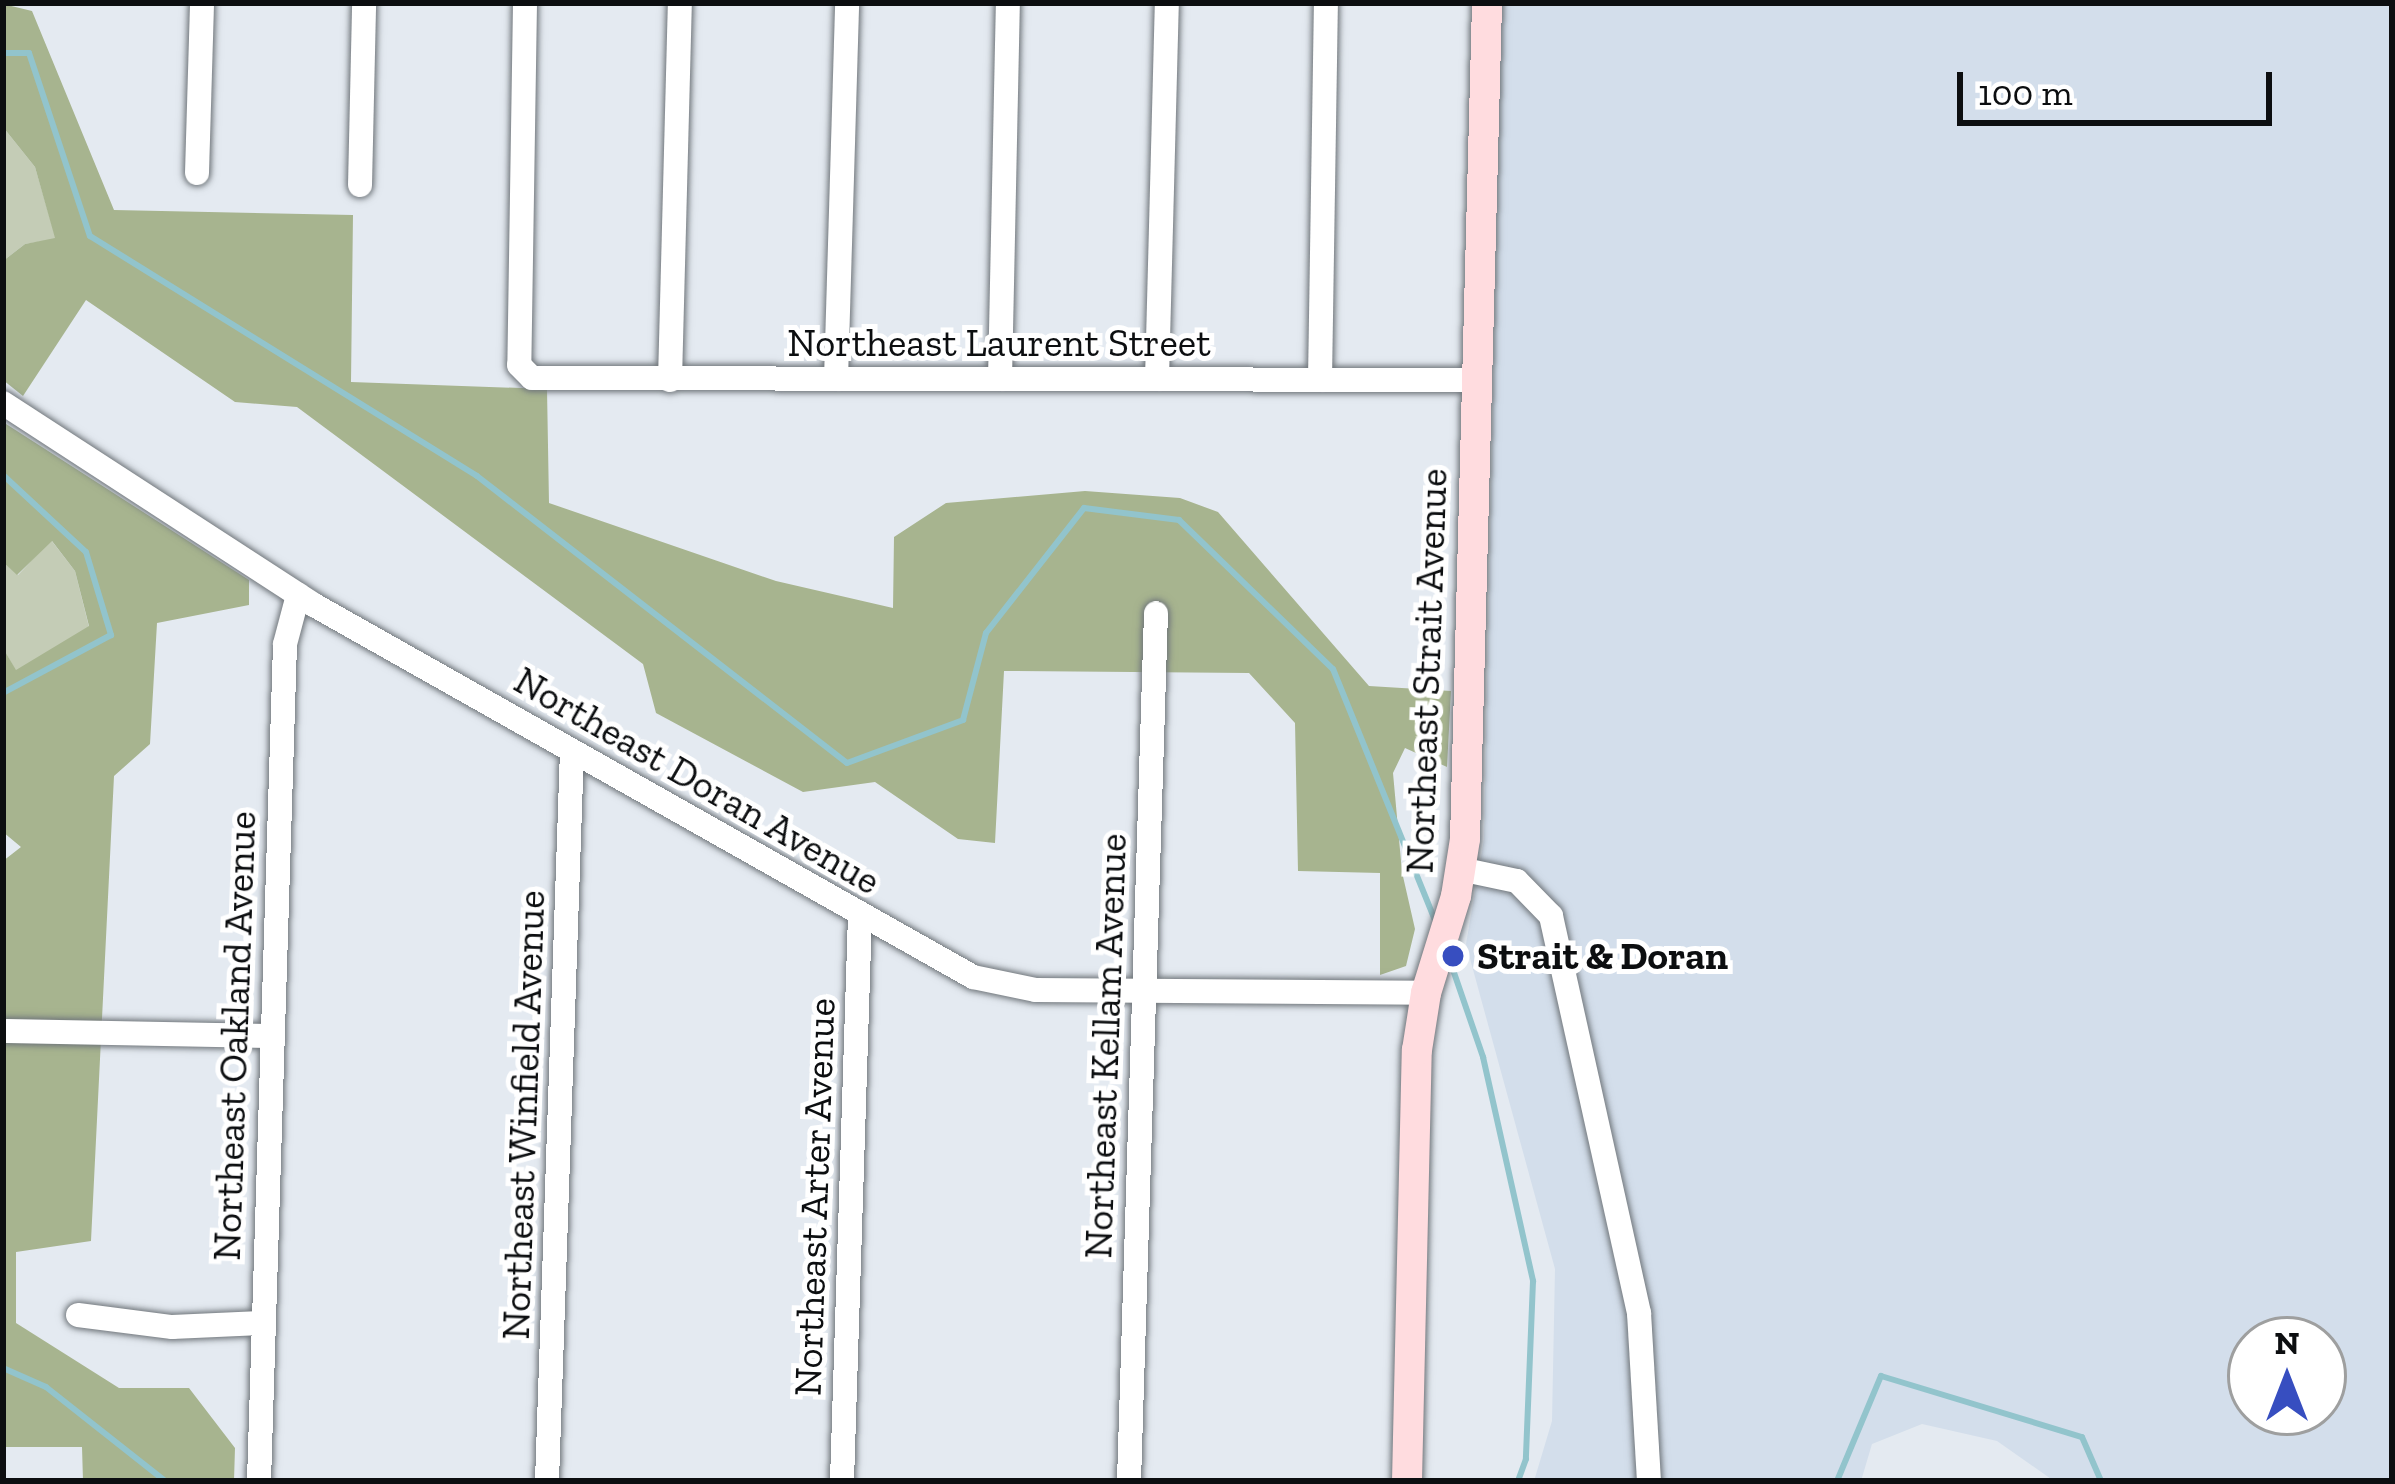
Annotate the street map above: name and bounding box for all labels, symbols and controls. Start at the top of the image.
scale bar [1963,48,2278,122]
text: 100 m [1978,71,2073,114]
street label: Northeast Laurent Street [787,320,1211,366]
street label: Northeast Strait Avenue [1397,467,1457,875]
street label: Northeast Doran Avenue [505,657,889,905]
street label: Northeast Oakland Avenue [204,810,266,1262]
street label: Northeast Kellam Avenue [1075,832,1137,1260]
street label: Northeast Winfield Avenue [493,888,555,1342]
place label: Strait & Doran [1477,933,1728,979]
marker: Strait & Doran [1440,943,1466,969]
street label: Northeast Arter Avenue [785,996,845,1398]
north arrow [2227,1316,2347,1436]
text: N [2274,1323,2300,1362]

